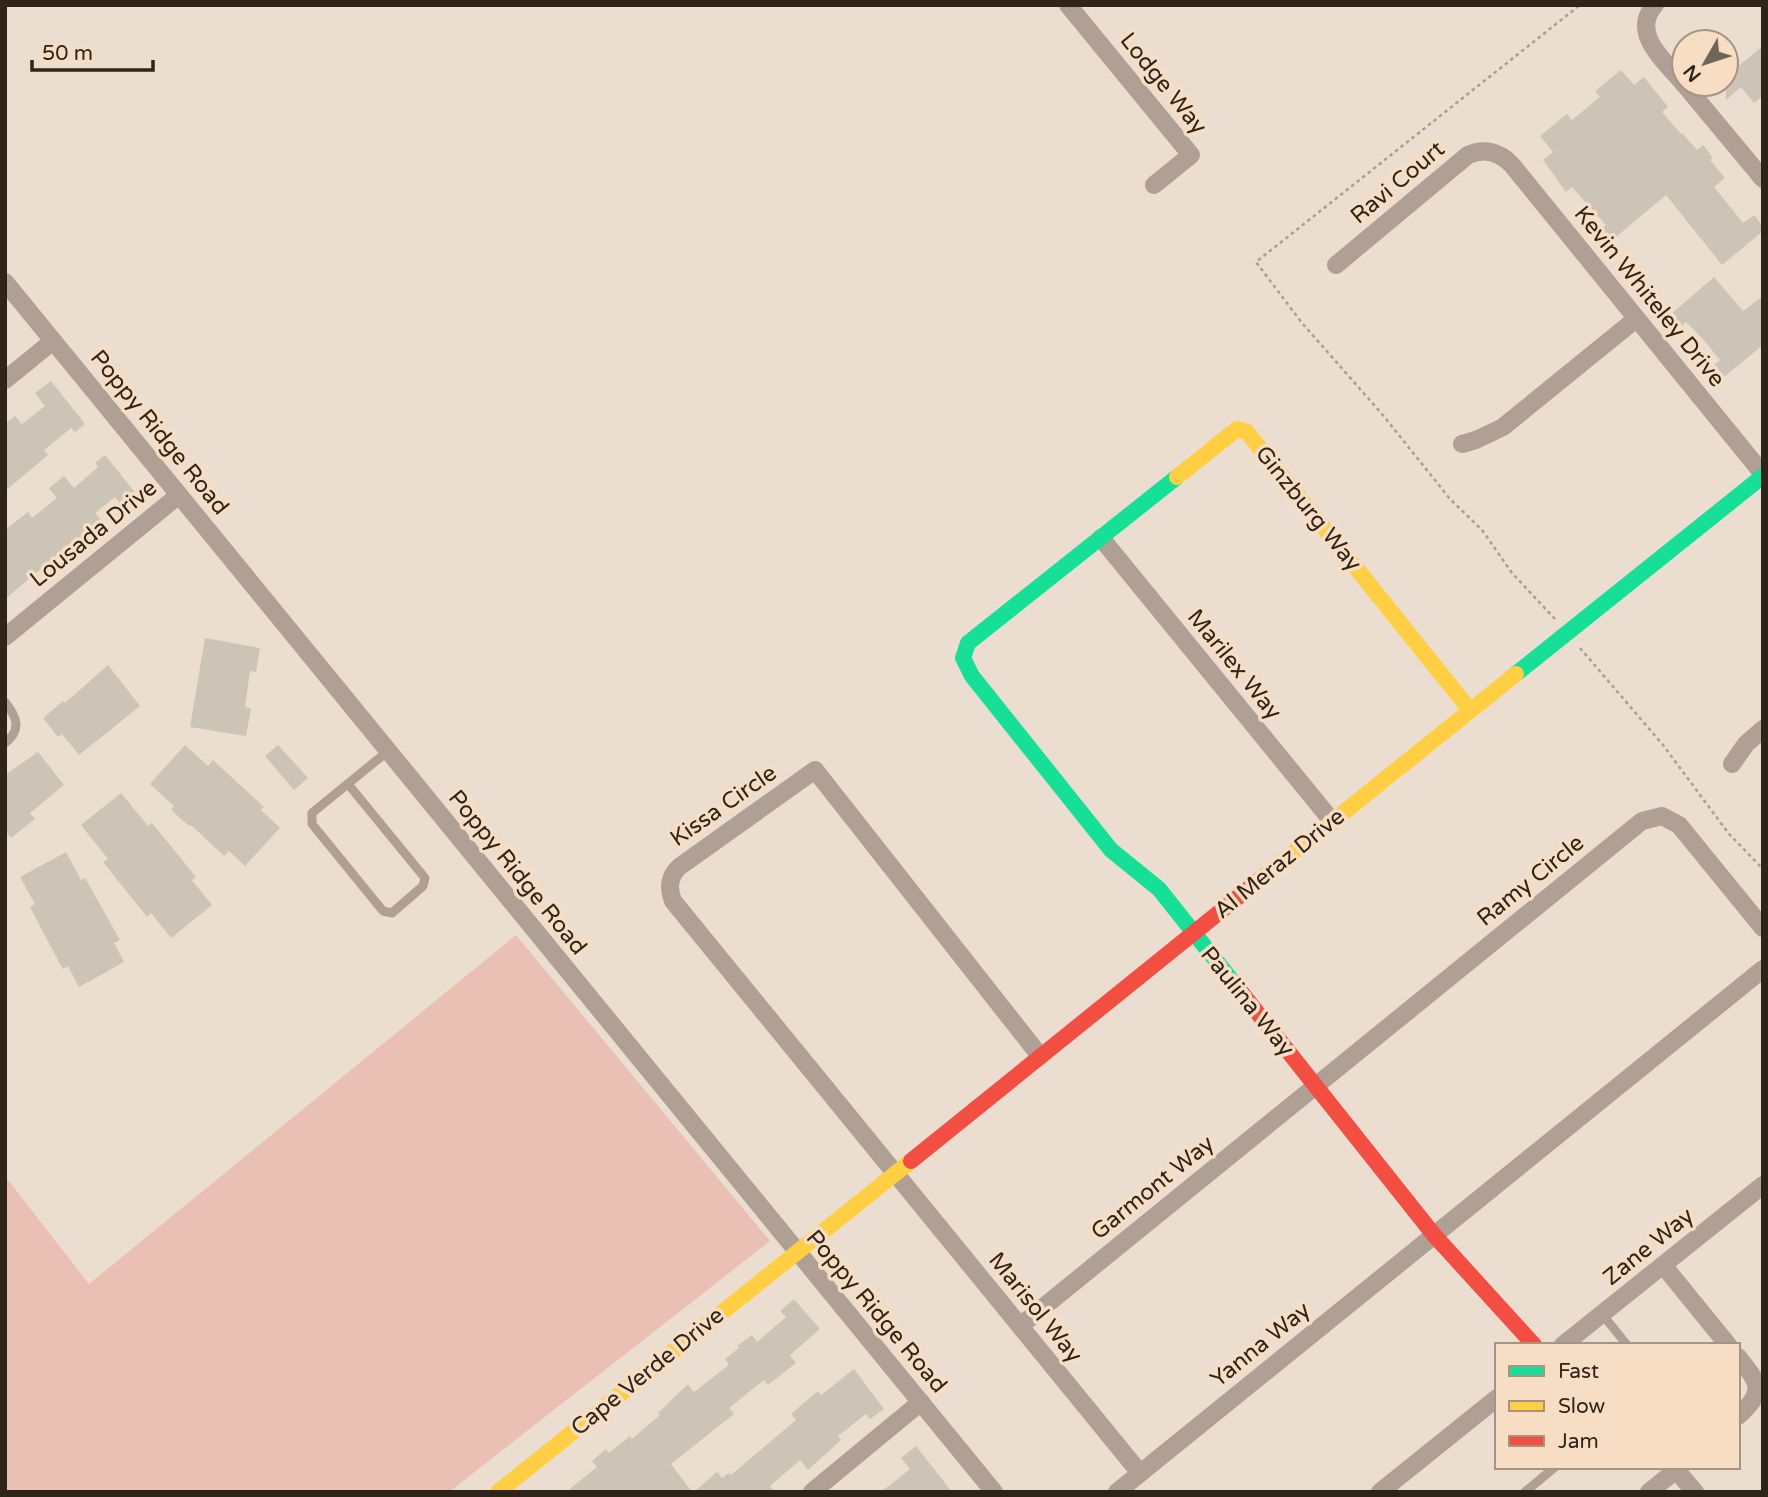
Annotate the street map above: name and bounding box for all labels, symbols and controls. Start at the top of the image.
street label: Lodge Way [1114,27,1213,140]
scale bar [32,28,152,72]
north arrow [1670,28,1740,98]
text: 50 m [42,41,93,66]
text: N [1679,60,1706,86]
street label: Ravi Court [1345,135,1451,230]
street label: Kevin Whiteley Drive [1568,201,1731,393]
street label: Poppy Ridge Road [84,344,234,521]
street label: Ginzburg Way [1249,440,1367,577]
street label: Lousada Drive [24,474,163,594]
street label: Marilex Way [1181,604,1287,726]
street label: Kissa Circle [665,759,782,853]
street label: Poppy Ridge Road [442,784,592,961]
street label: Al Meraz Drive [1209,803,1350,925]
street label: Ramy Circle [1471,829,1590,932]
street label: Paulina Way [1194,941,1300,1062]
street label: Garmont Way [1085,1130,1220,1246]
street label: Zane Way [1598,1202,1699,1292]
street label: Poppy Ridge Road [800,1224,953,1399]
street label: Marisol Way [982,1247,1088,1368]
street label: Yanna Way [1205,1296,1316,1393]
street label: Cape Verde Drive [565,1302,730,1442]
legend [1495,1343,1740,1469]
text: Fast [1558,1359,1599,1384]
text: Slow [1558,1394,1606,1419]
text: Jam [1558,1429,1599,1454]

